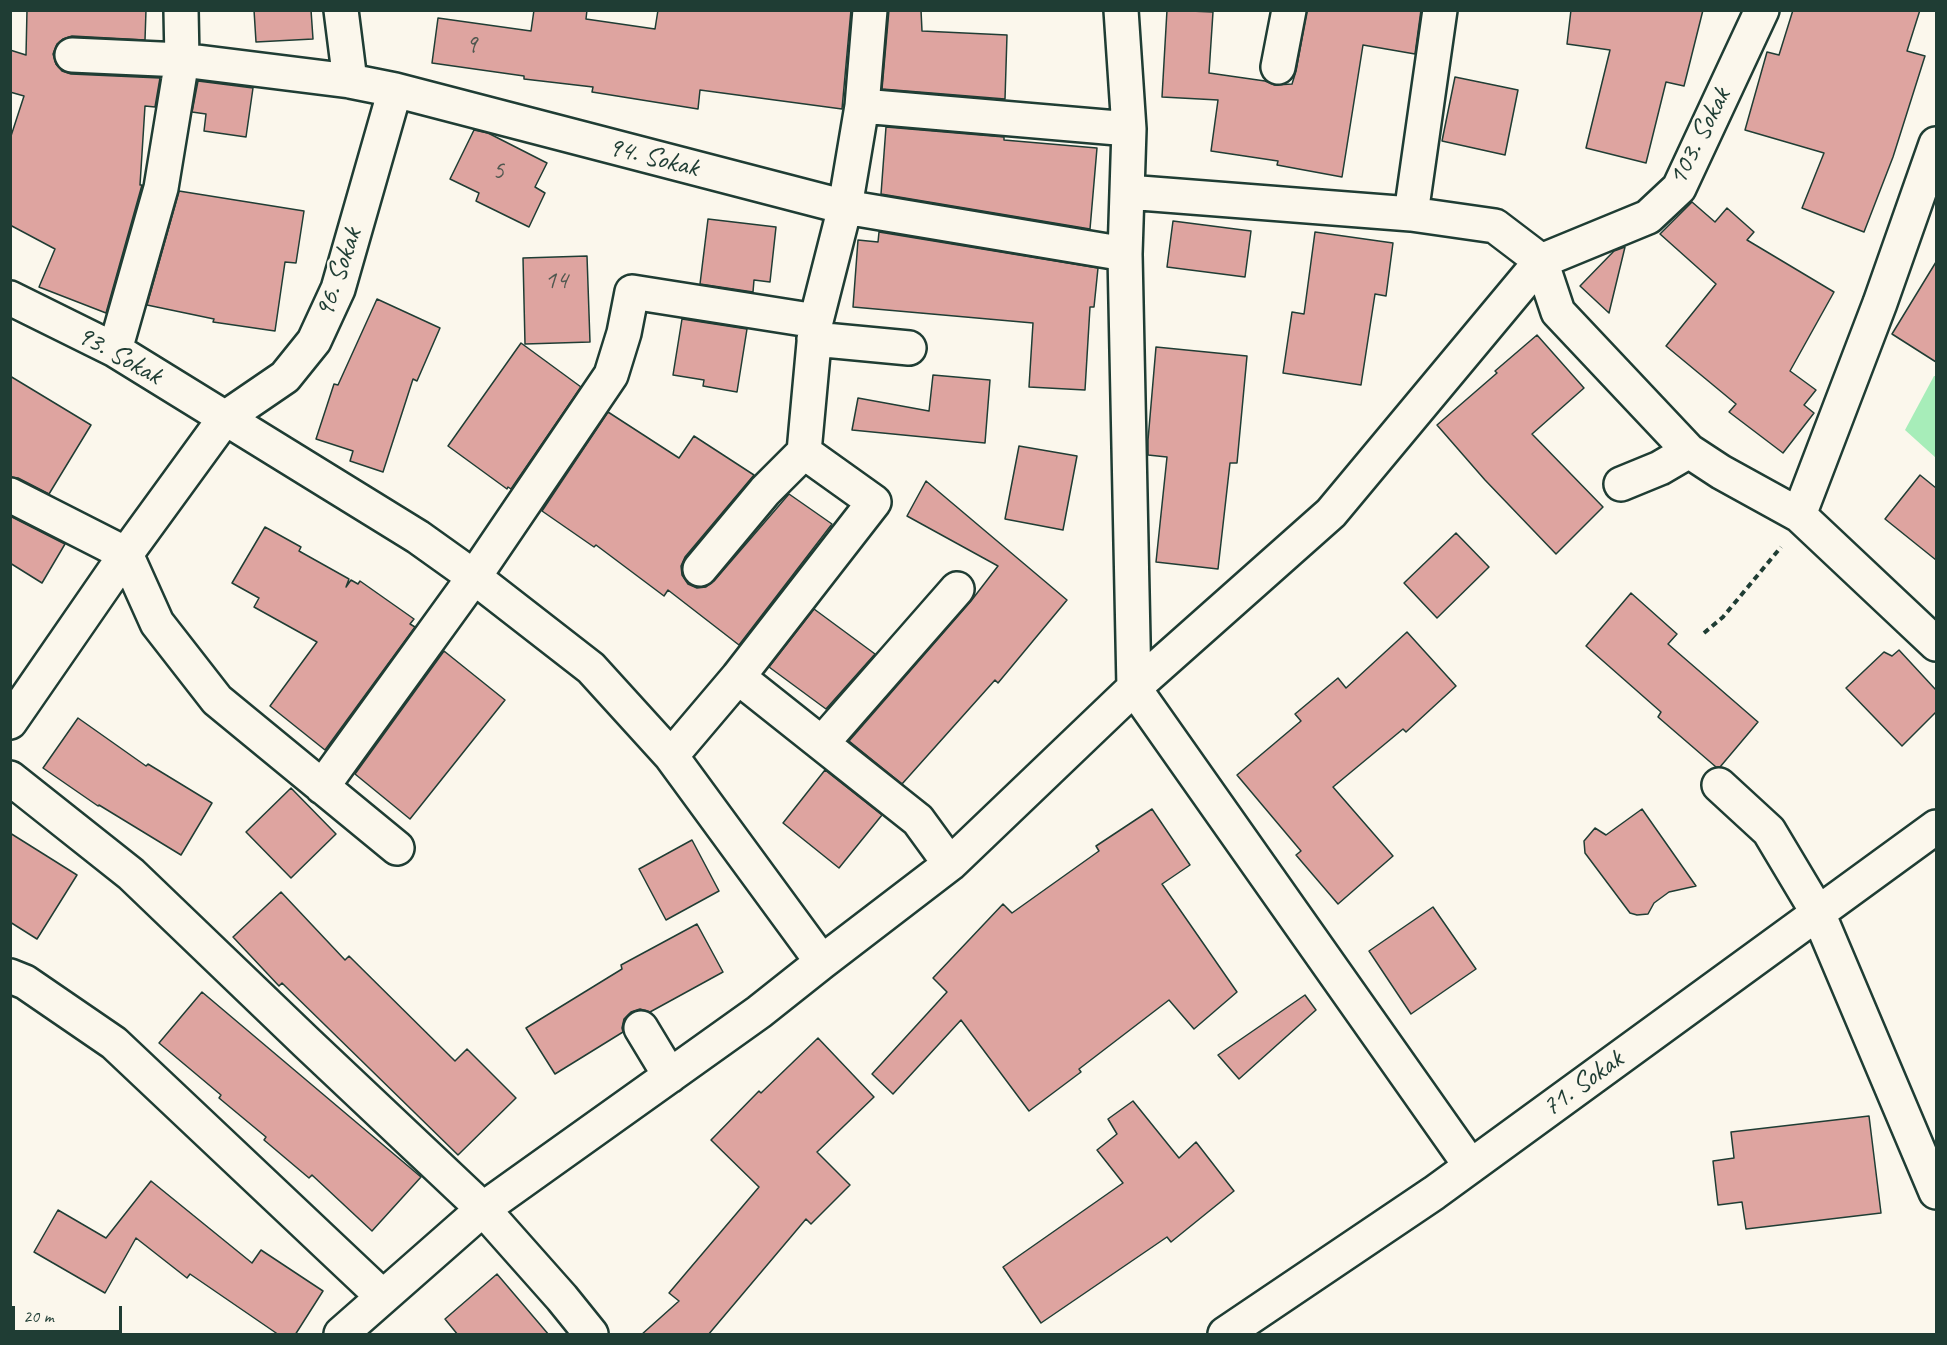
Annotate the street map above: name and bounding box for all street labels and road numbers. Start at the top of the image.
street label: 103. Sokak [1661,83,1739,191]
street label: 94. Sokak [604,131,702,185]
street label: 96. Sokak [308,224,370,322]
street label: 93. Sokak [70,319,168,393]
street label: 71. Sokak [1536,1043,1630,1125]

